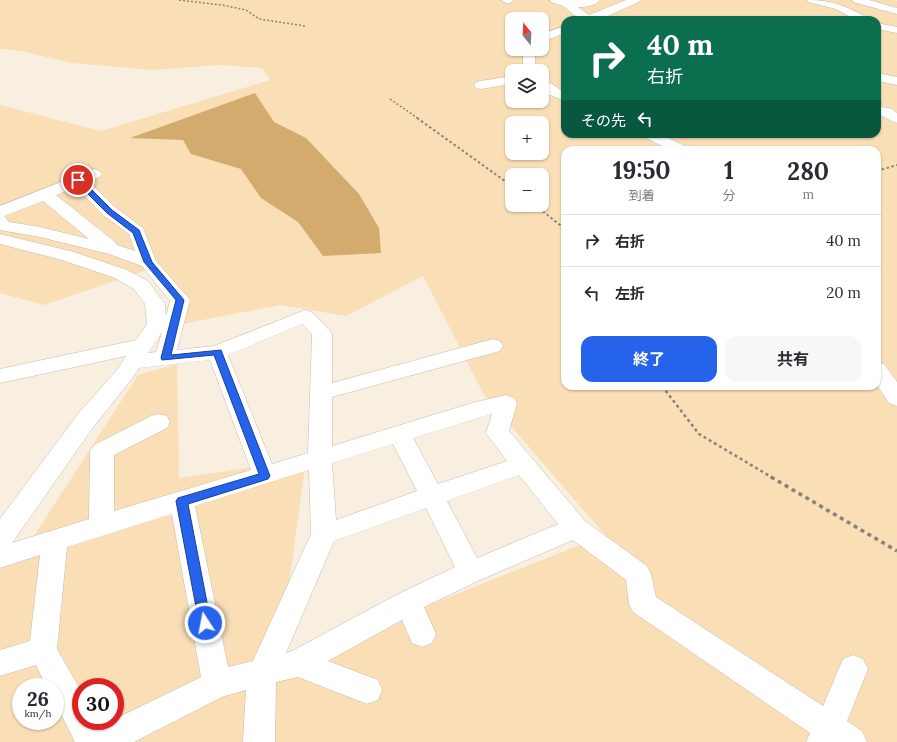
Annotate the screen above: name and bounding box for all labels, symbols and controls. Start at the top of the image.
north arrow [505,12,549,56]
map controls [505,12,549,212]
text: 40 m [647,27,713,63]
icon: right [581,32,633,84]
button: layers [505,64,549,108]
text: 右折 [647,65,683,88]
icon: left [634,108,656,130]
text: その先 [581,111,626,130]
button: + [505,116,549,160]
text: 19:50 [613,155,671,186]
text: 1 [724,155,734,186]
text: 280 [787,156,829,187]
pin [61,163,95,197]
button: − [505,168,549,212]
icon: arrive [67,169,89,191]
text: m [802,186,814,203]
text: 到着 [629,187,655,204]
text: 分 [722,187,736,204]
icon: right [581,230,603,252]
text: 40 m [826,231,861,250]
text: 右折 [615,232,645,251]
icon: left [581,282,603,304]
text: 20 m [826,283,861,302]
text: 左折 [615,284,645,303]
button: 終了 [581,336,717,382]
button: 共有 [725,336,861,382]
position arrow [184,602,226,644]
speed limit sign: 30 [72,678,124,730]
text: 26 [27,686,49,711]
text: km/h [24,707,52,720]

